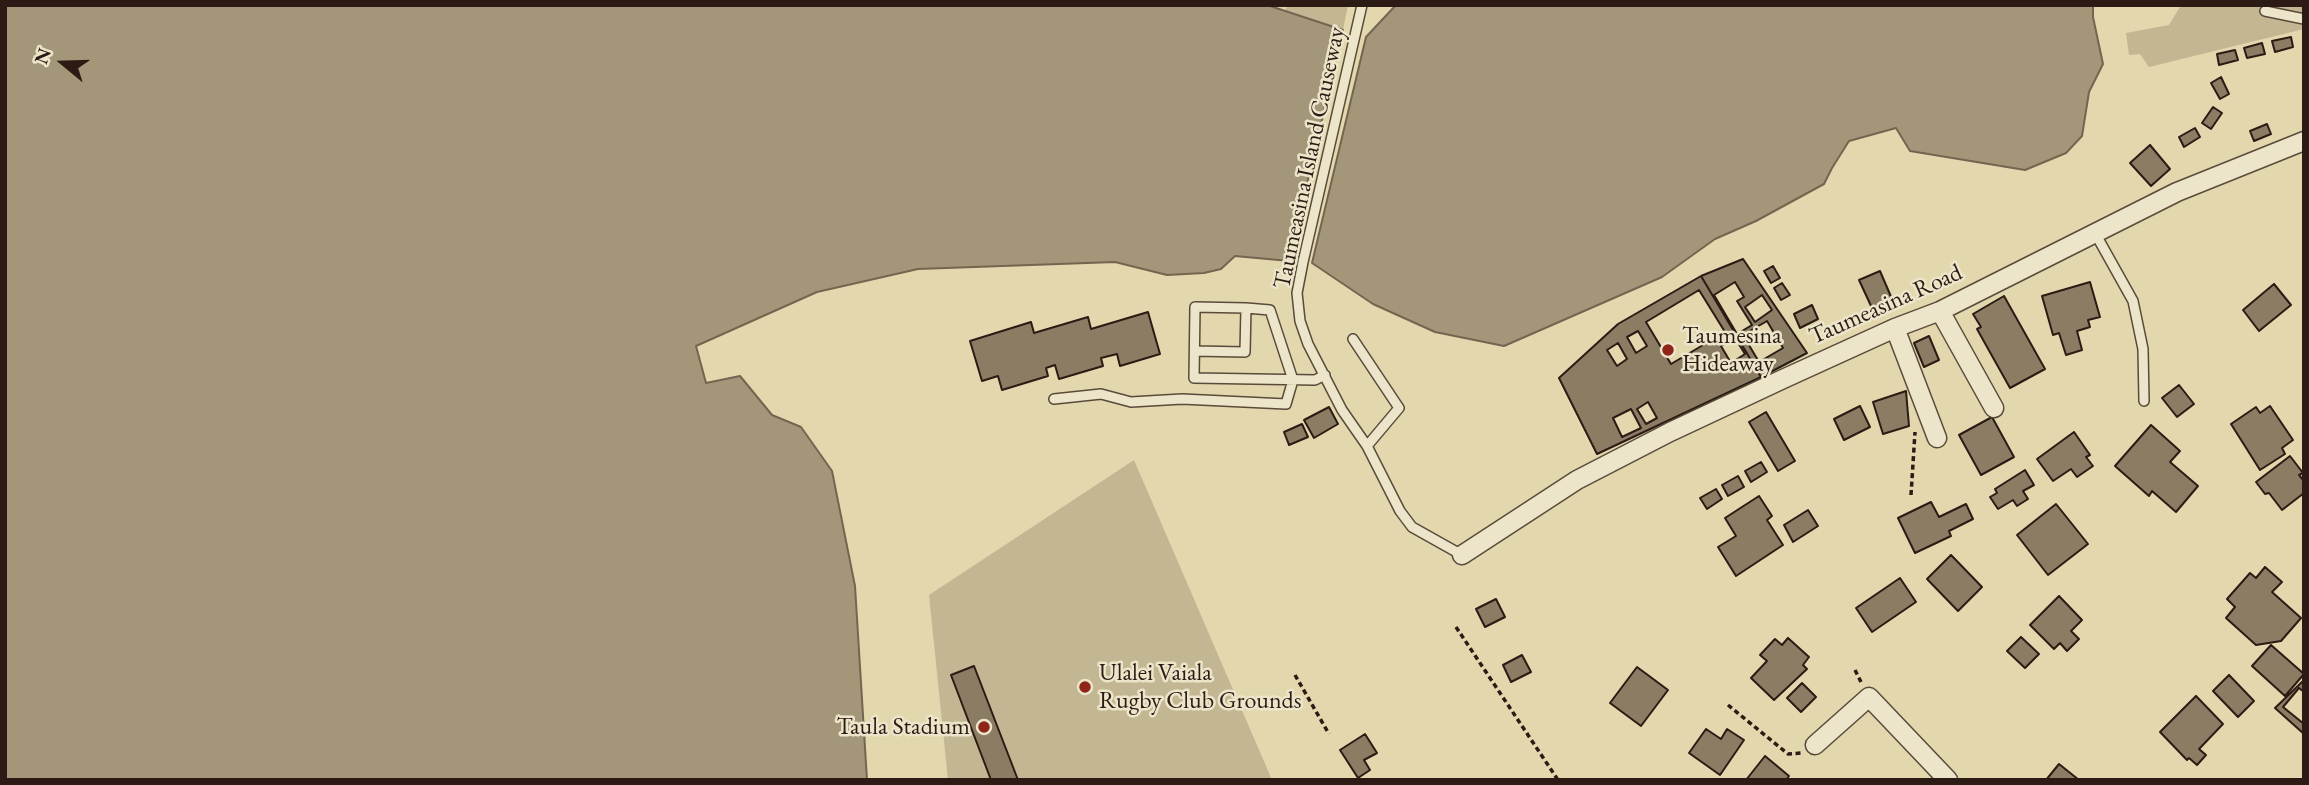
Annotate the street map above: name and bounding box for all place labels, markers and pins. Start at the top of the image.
place label: Taumesina Hideaway [1682,322,1782,378]
marker: Taumesina Hideaway [1660,342,1676,358]
place label: Ulalei Vaiala Rugby Club Grounds [1099,659,1301,715]
marker: Ulalei Vaiala Rugby Club Grounds [1077,679,1093,695]
place label: Taula Stadium [836,713,970,741]
marker: Taula Stadium [976,719,992,735]

